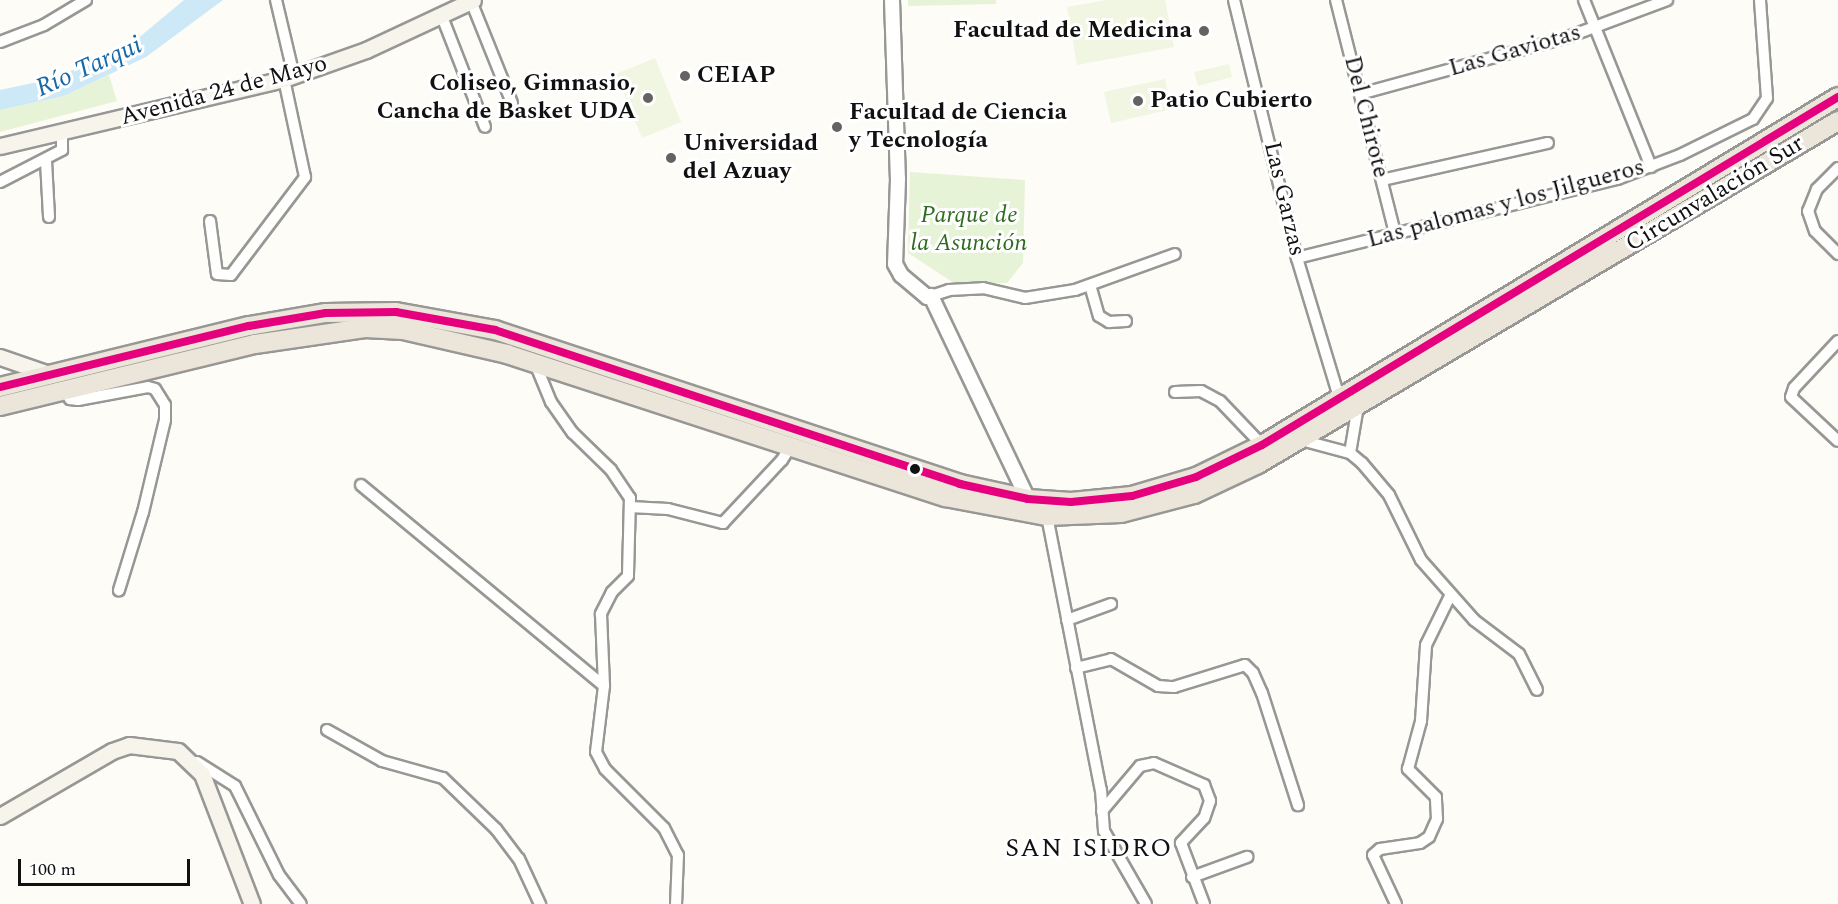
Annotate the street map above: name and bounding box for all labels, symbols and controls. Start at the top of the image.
place label: Facultad de Medicina [953,17,1192,45]
street label: Las Gaviotas [1446,18,1584,84]
marker: Facultad de Medicina [1197,24,1211,38]
water label: Río Tarqui [31,30,147,104]
street label: Avenida 24 de Mayo [117,50,331,132]
street label: Del Chirote [1337,53,1395,181]
place label: CEIAP [697,62,775,90]
marker: CEIAP [678,69,692,83]
place label: Coliseo, Gimnasio, Cancha de Basket UDA [377,70,636,126]
place label: Patio Cubierto [1150,87,1312,115]
marker: Coliseo, Gimnasio, Cancha de Basket UDA [641,91,655,105]
marker: Patio Cubierto [1131,94,1145,108]
place label: Facultad de Ciencia y Tecnología [849,99,1067,155]
marker: Facultad de Ciencia y Tecnología [830,120,844,134]
street label: Circunvalación Sur [1621,129,1809,259]
place label: Universidad del Azuay [683,130,818,186]
street label: Las Garzas [1257,139,1311,259]
marker: Universidad del Azuay [664,151,678,165]
street label: Las palomas y los Jilgueros [1364,153,1648,255]
park label: Parque de la Asunción [911,202,1027,258]
unlabelled marker [909,463,921,475]
district label: SAN ISIDRO [1005,833,1173,865]
scale bar [21,847,194,885]
text: 100 m [29,856,76,883]

